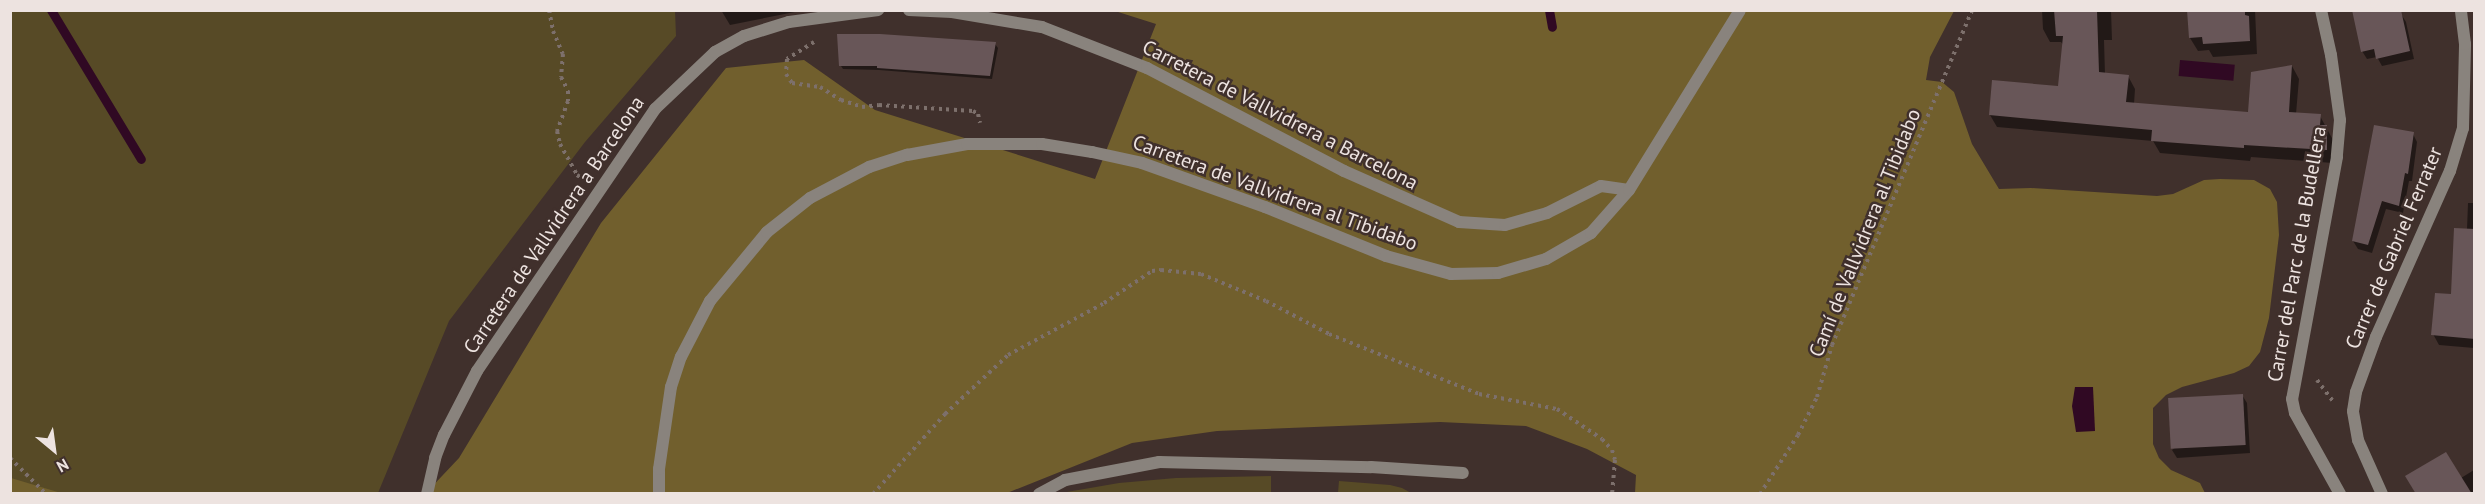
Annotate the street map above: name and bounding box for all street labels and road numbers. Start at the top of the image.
street label: Carretera de Vallvidrera a Barcelona [1138,35,1422,195]
street label: Carretera de Vallvidrera a Barcelona [458,91,650,359]
street label: Camí de Vallvidrera al Tibidabo [1804,105,1926,361]
street label: Carrer del Parc de la Budellera [2263,124,2331,384]
street label: Carretera de Vallvidrera al Tibidabo [1129,130,1421,256]
street label: Carrer de Gabriel Ferrater [2341,143,2447,353]

